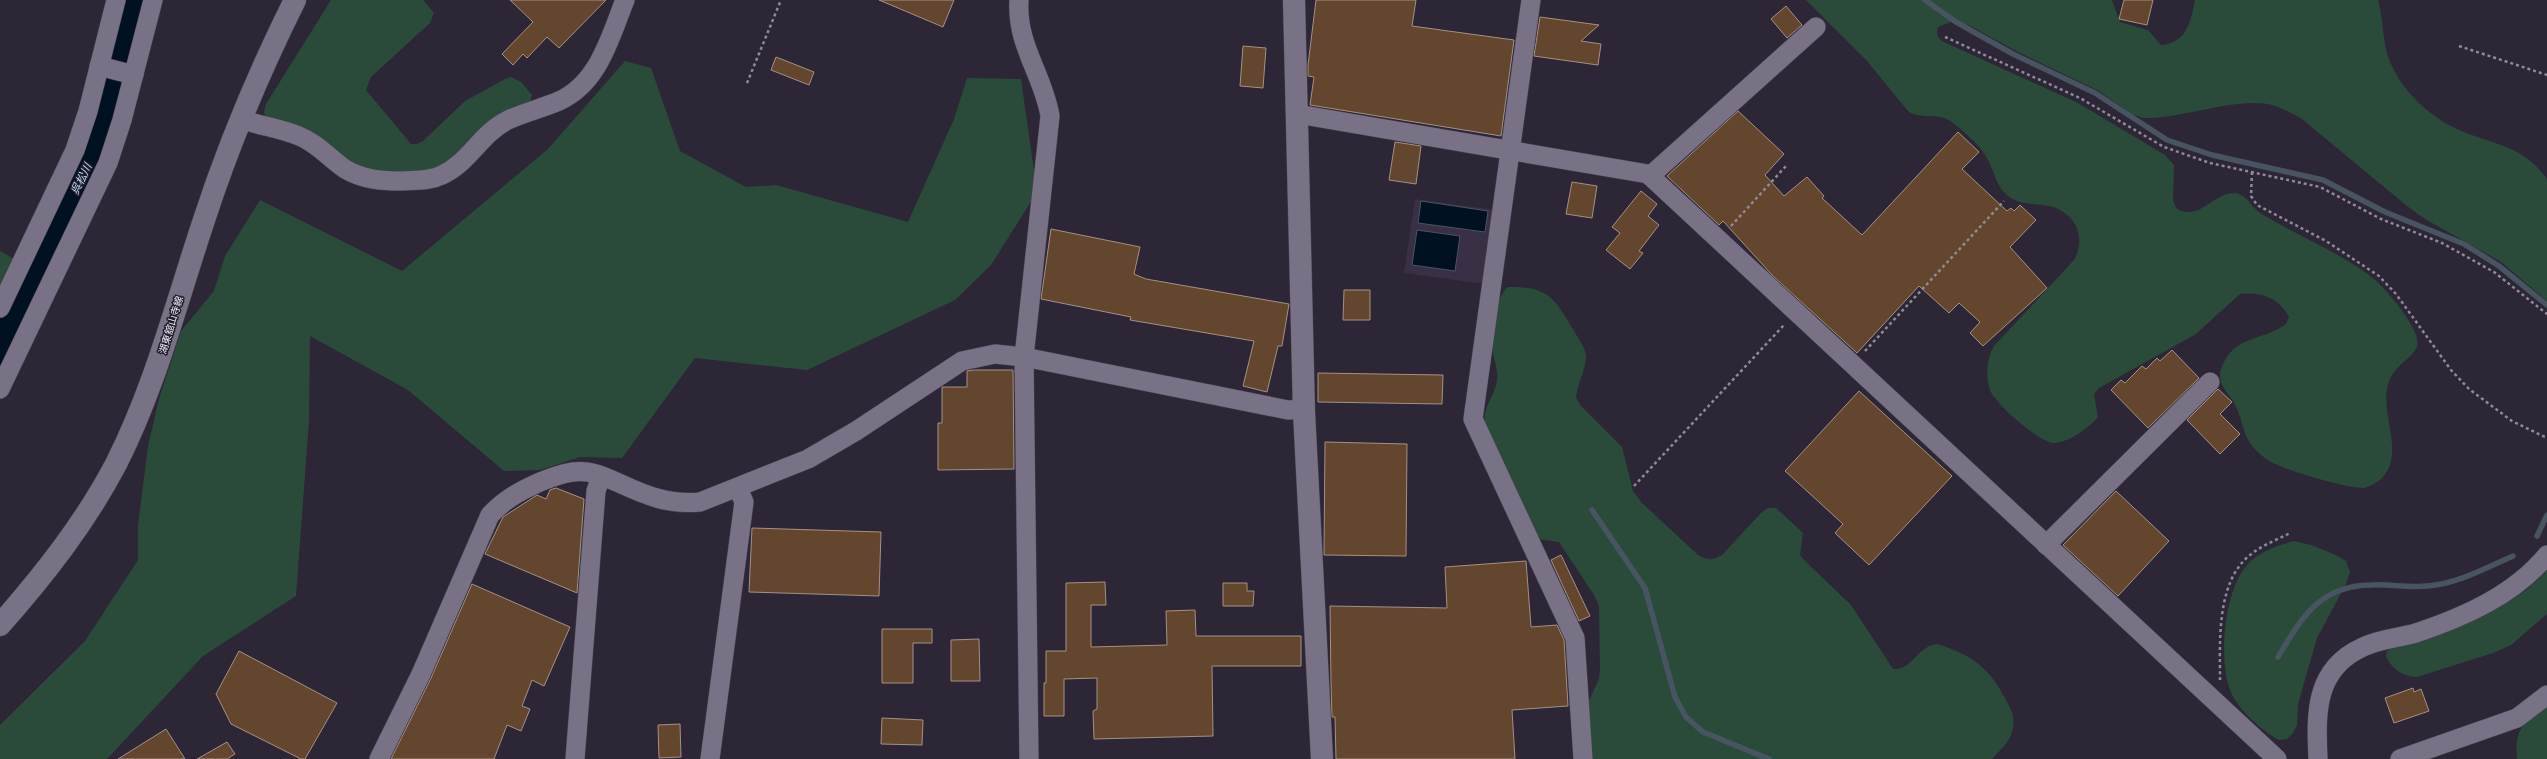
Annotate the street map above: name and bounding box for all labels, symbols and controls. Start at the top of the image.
water label: 呉松川 [67,160,95,197]
street label: 湖東舘山寺線 [156,294,186,356]

